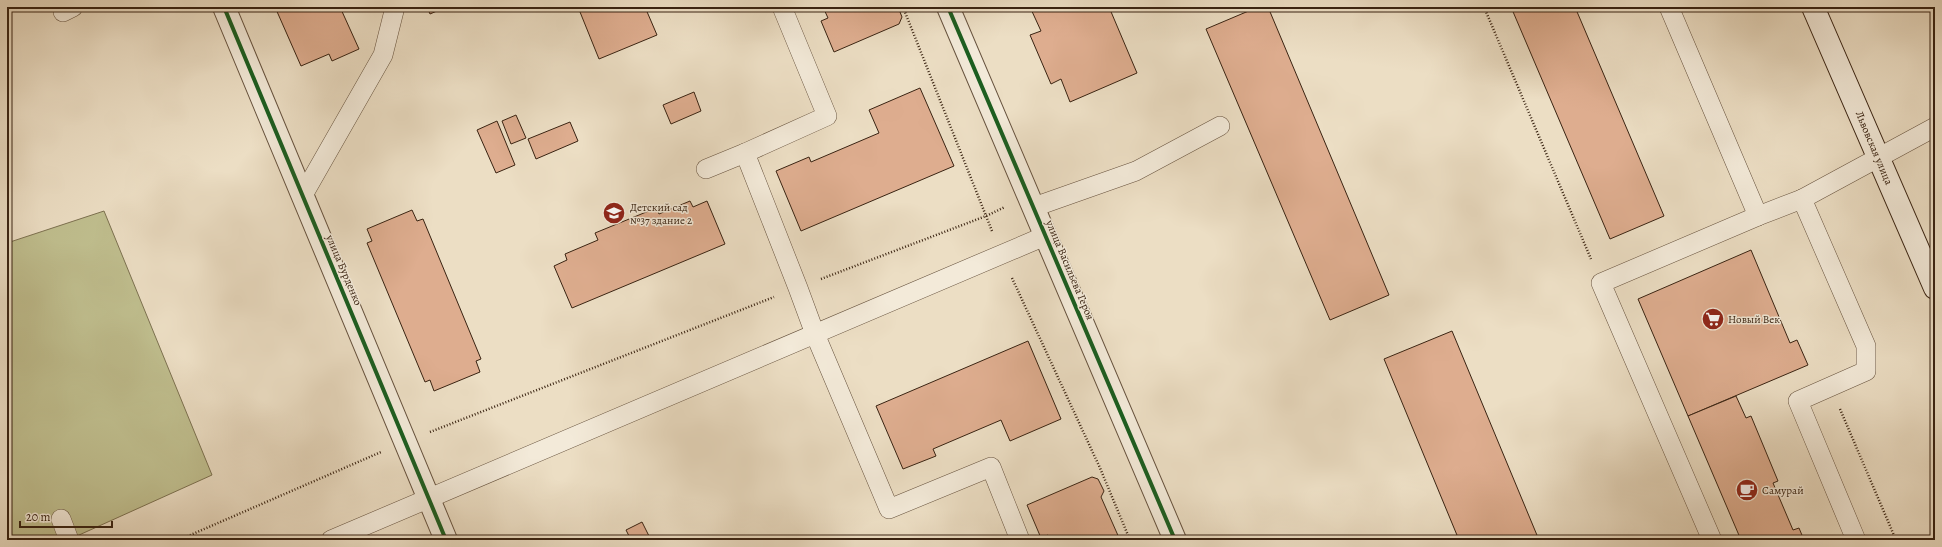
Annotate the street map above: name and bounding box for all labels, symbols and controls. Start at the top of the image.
street label: Львовская улица [1852,109,1897,188]
school or university icon: Детский сад №37 здание 2 [601,200,627,226]
place label: Детский сад №37 здание 2 [630,200,692,228]
street label: улица Васильева Героя [1042,217,1098,322]
street label: улица Бурденко [322,231,366,308]
supermarket icon: Новый Век [1700,306,1726,332]
place label: Новый Век [1728,312,1780,327]
cafe icon: Самурай [1734,477,1760,503]
place label: Самурай [1762,483,1804,498]
scale bar [20,503,112,529]
text: 20 m [26,509,50,525]

